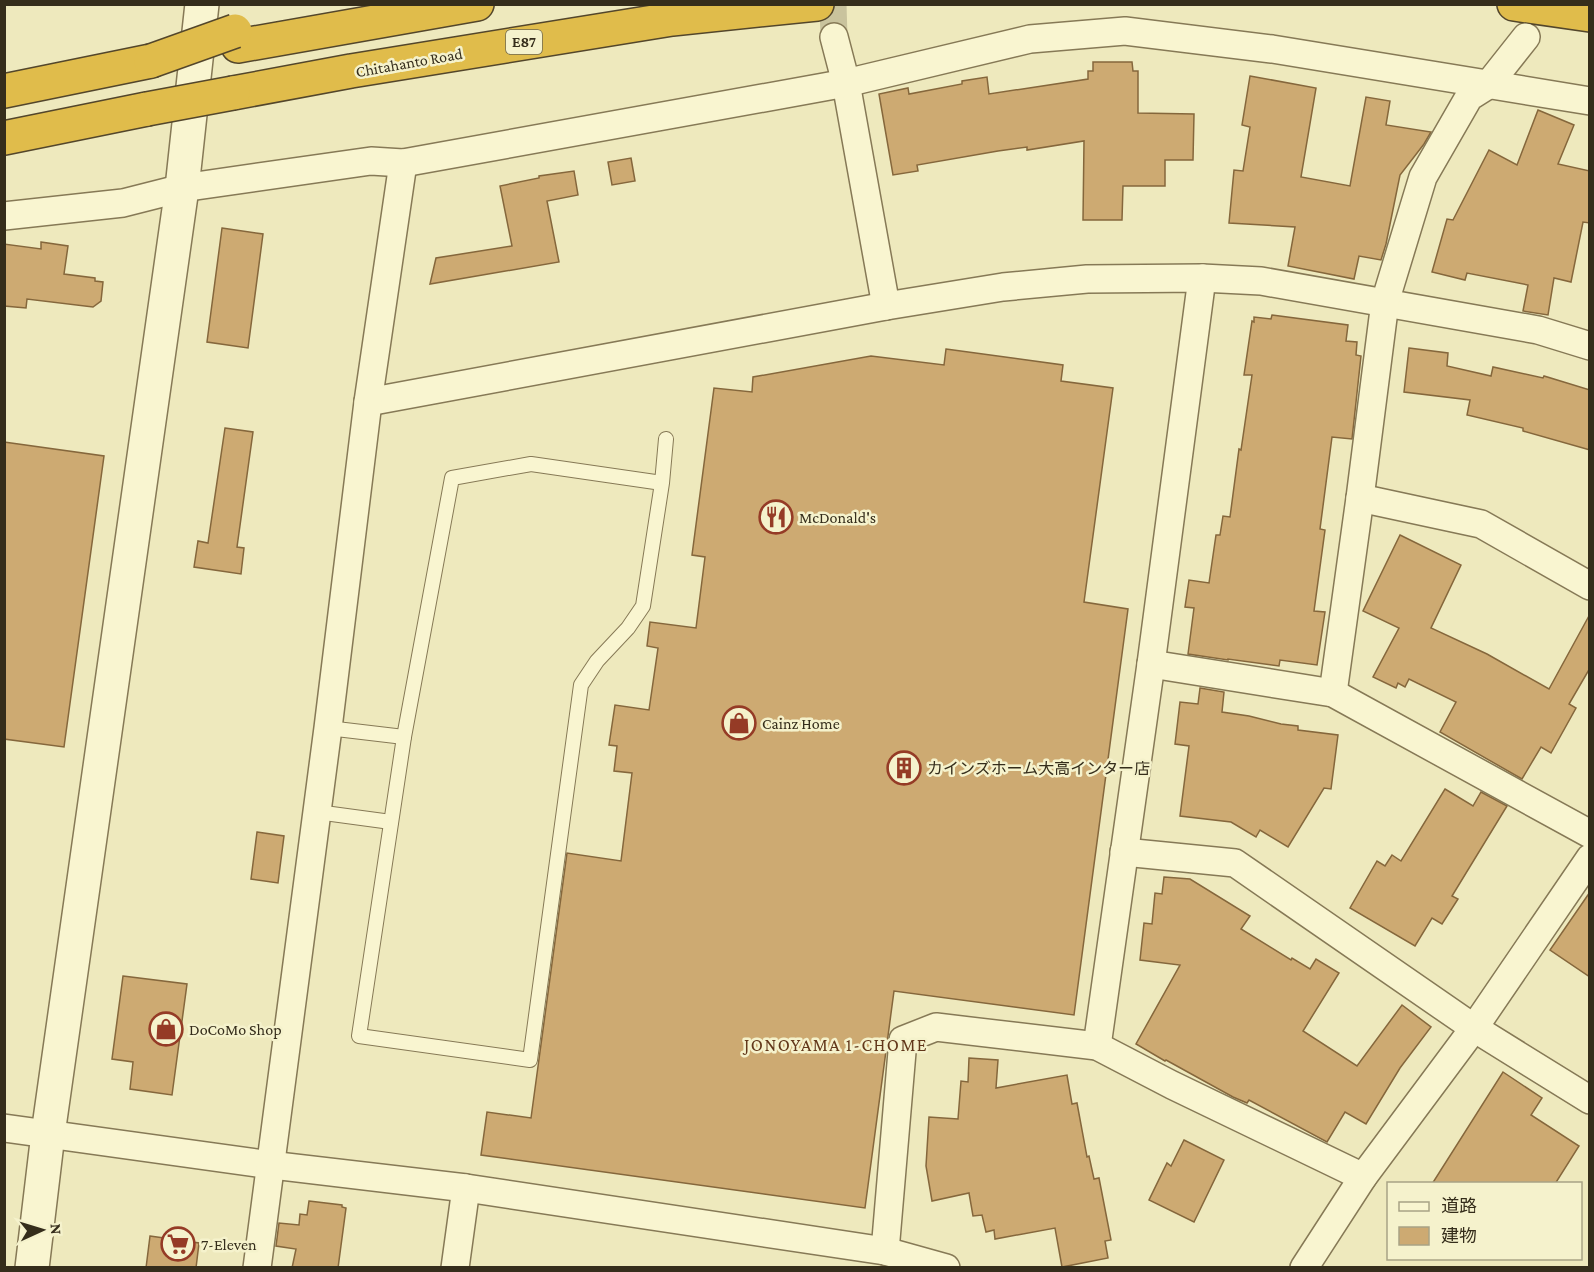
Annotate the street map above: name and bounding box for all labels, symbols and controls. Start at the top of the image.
road number: E87 [506,30,542,54]
street label: Chitahanto Road [354,45,464,80]
restaurant icon: McDonald's [758,499,794,535]
place label: McDonald's [799,509,876,526]
shop icon: Cainz Home [721,705,757,741]
place label: Cainz Home [762,715,840,732]
building icon: カインズホーム大高インター店 [886,750,922,786]
place label: カインズホーム大高インター店 [927,760,1150,777]
shop icon: DoCoMo Shop [148,1011,184,1047]
place label: DoCoMo Shop [189,1021,282,1039]
district label: JONOYAMA 1-CHOME [742,1035,928,1055]
legend [1387,1182,1582,1260]
text: 道路 [1441,1196,1477,1216]
north arrow [12,1200,72,1260]
text: N [48,1223,65,1235]
supermarket icon: 7-Eleven [160,1226,196,1262]
text: 建物 [1441,1226,1477,1246]
place label: 7-Eleven [201,1236,257,1253]

